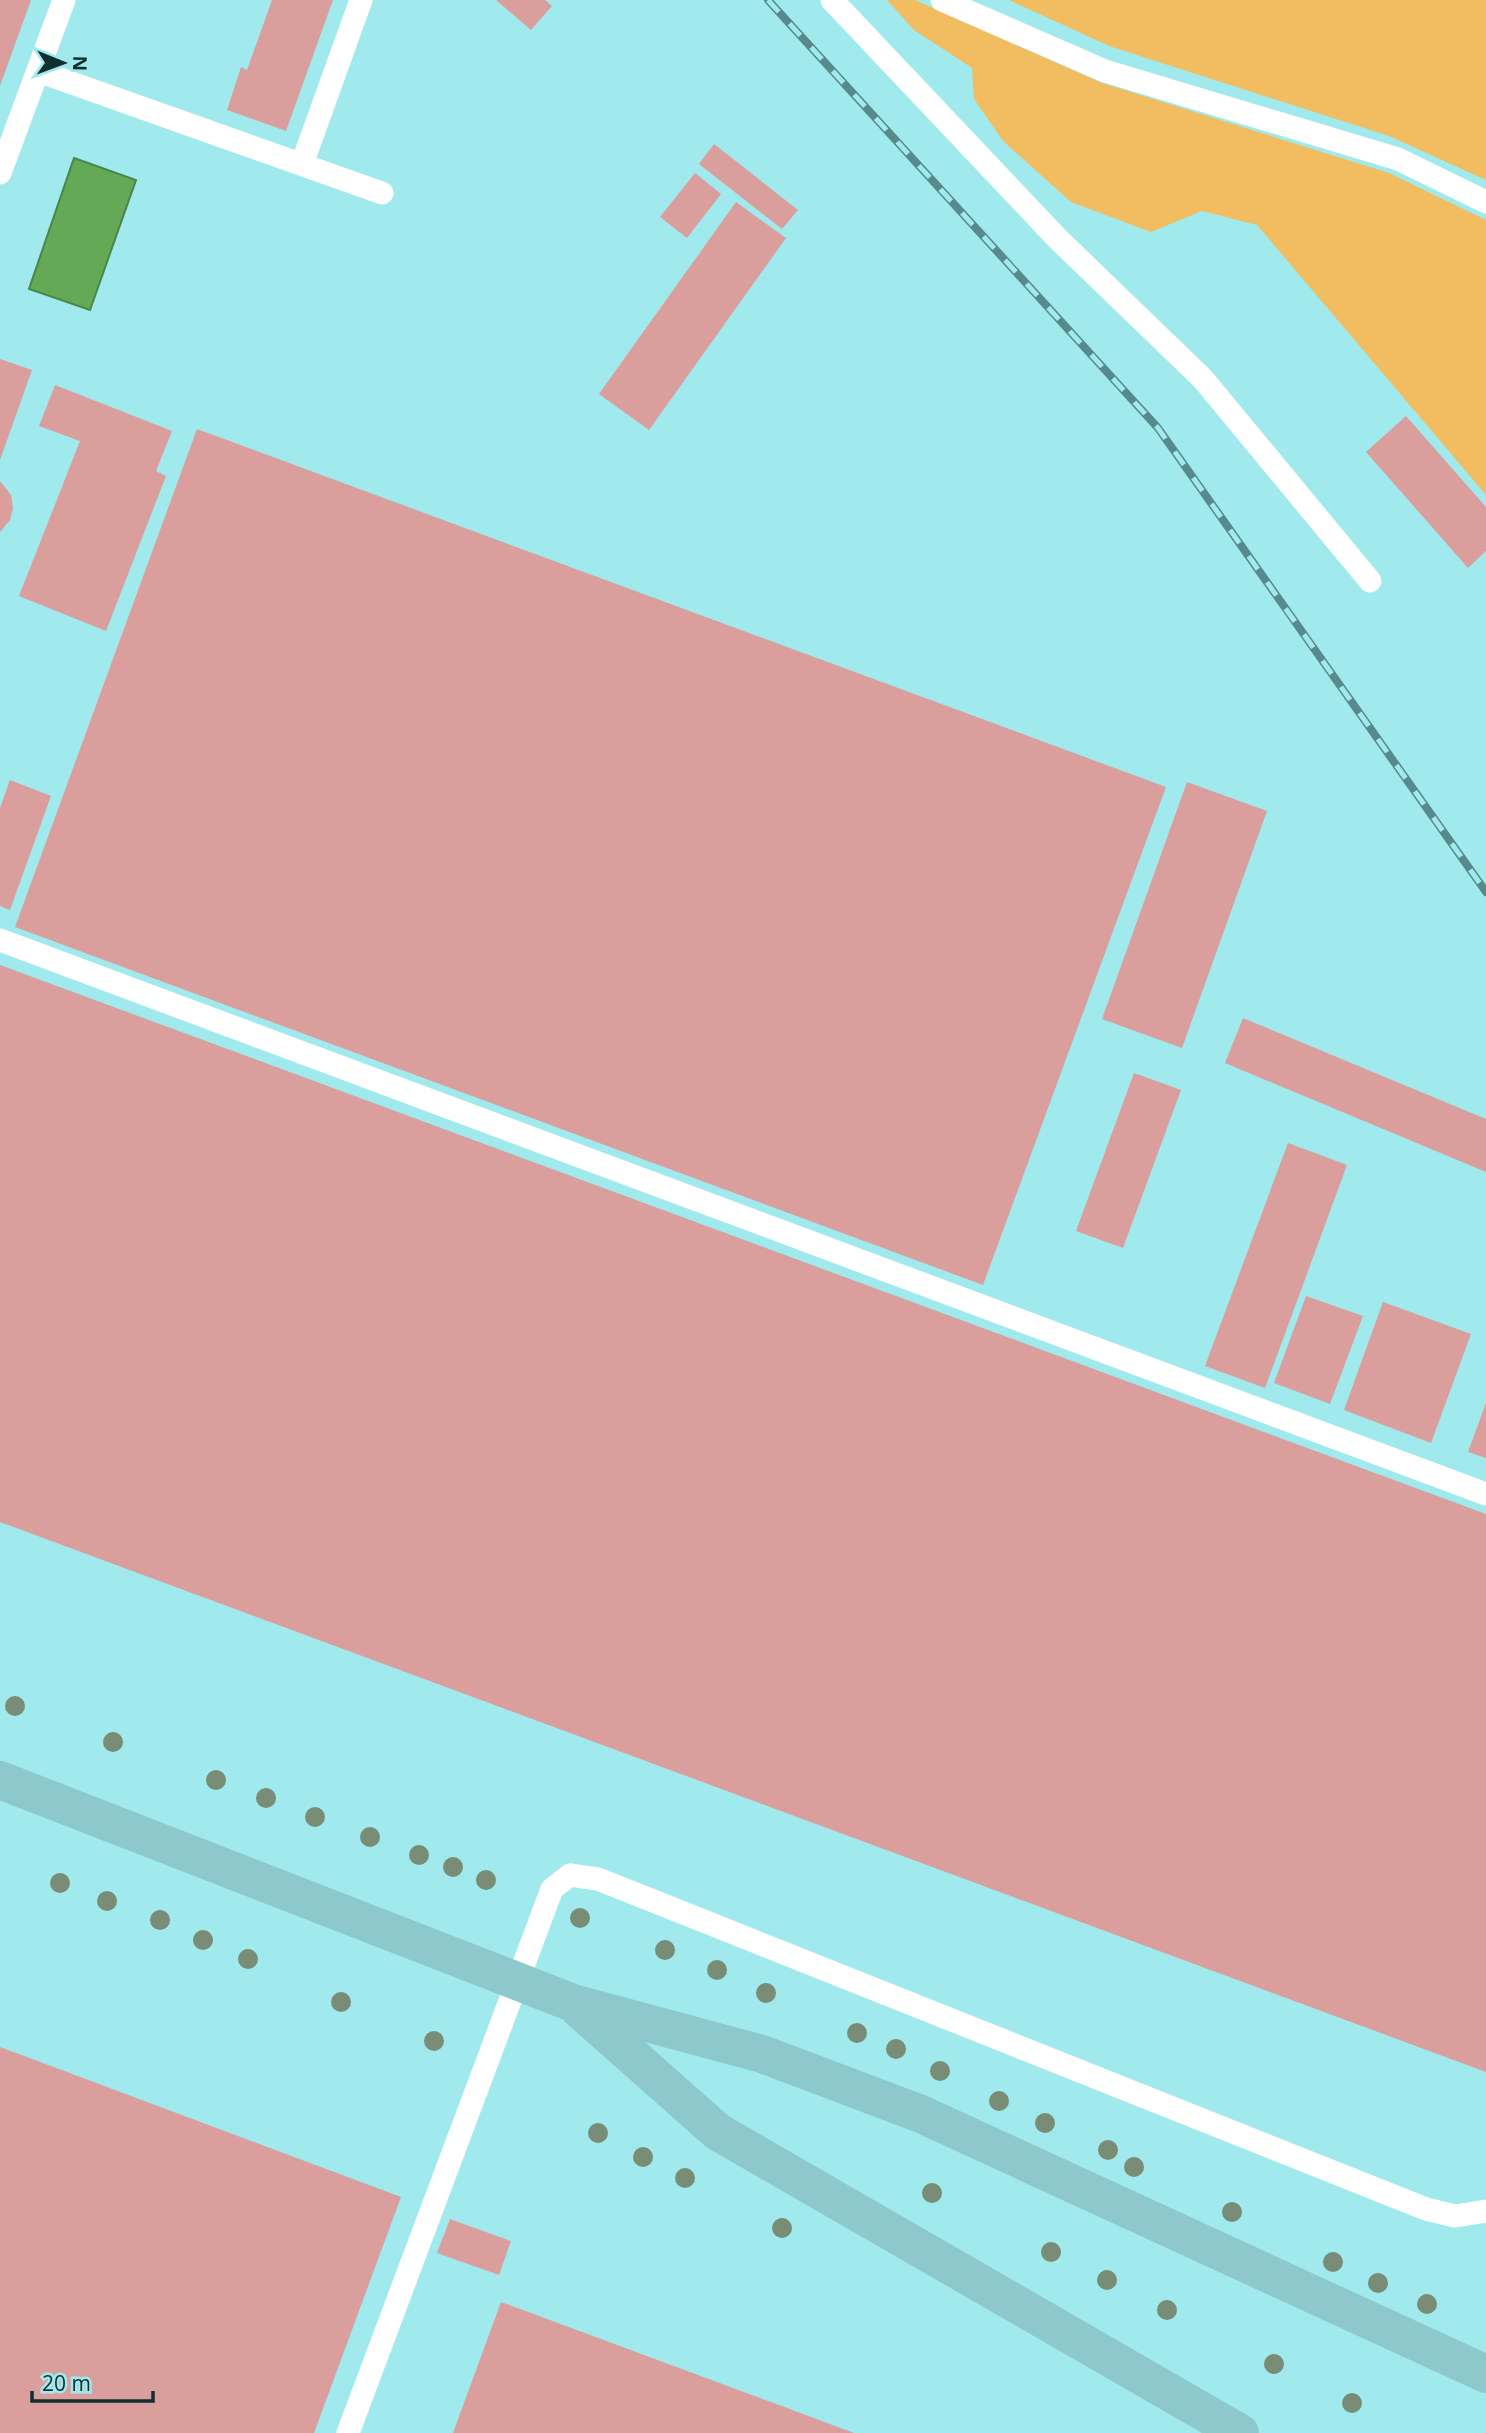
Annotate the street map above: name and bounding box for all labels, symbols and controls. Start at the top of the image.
north arrow [28,28,98,98]
text: N [67,55,93,71]
scale bar [32,2360,152,2404]
text: 20 m [42,2369,91,2397]

